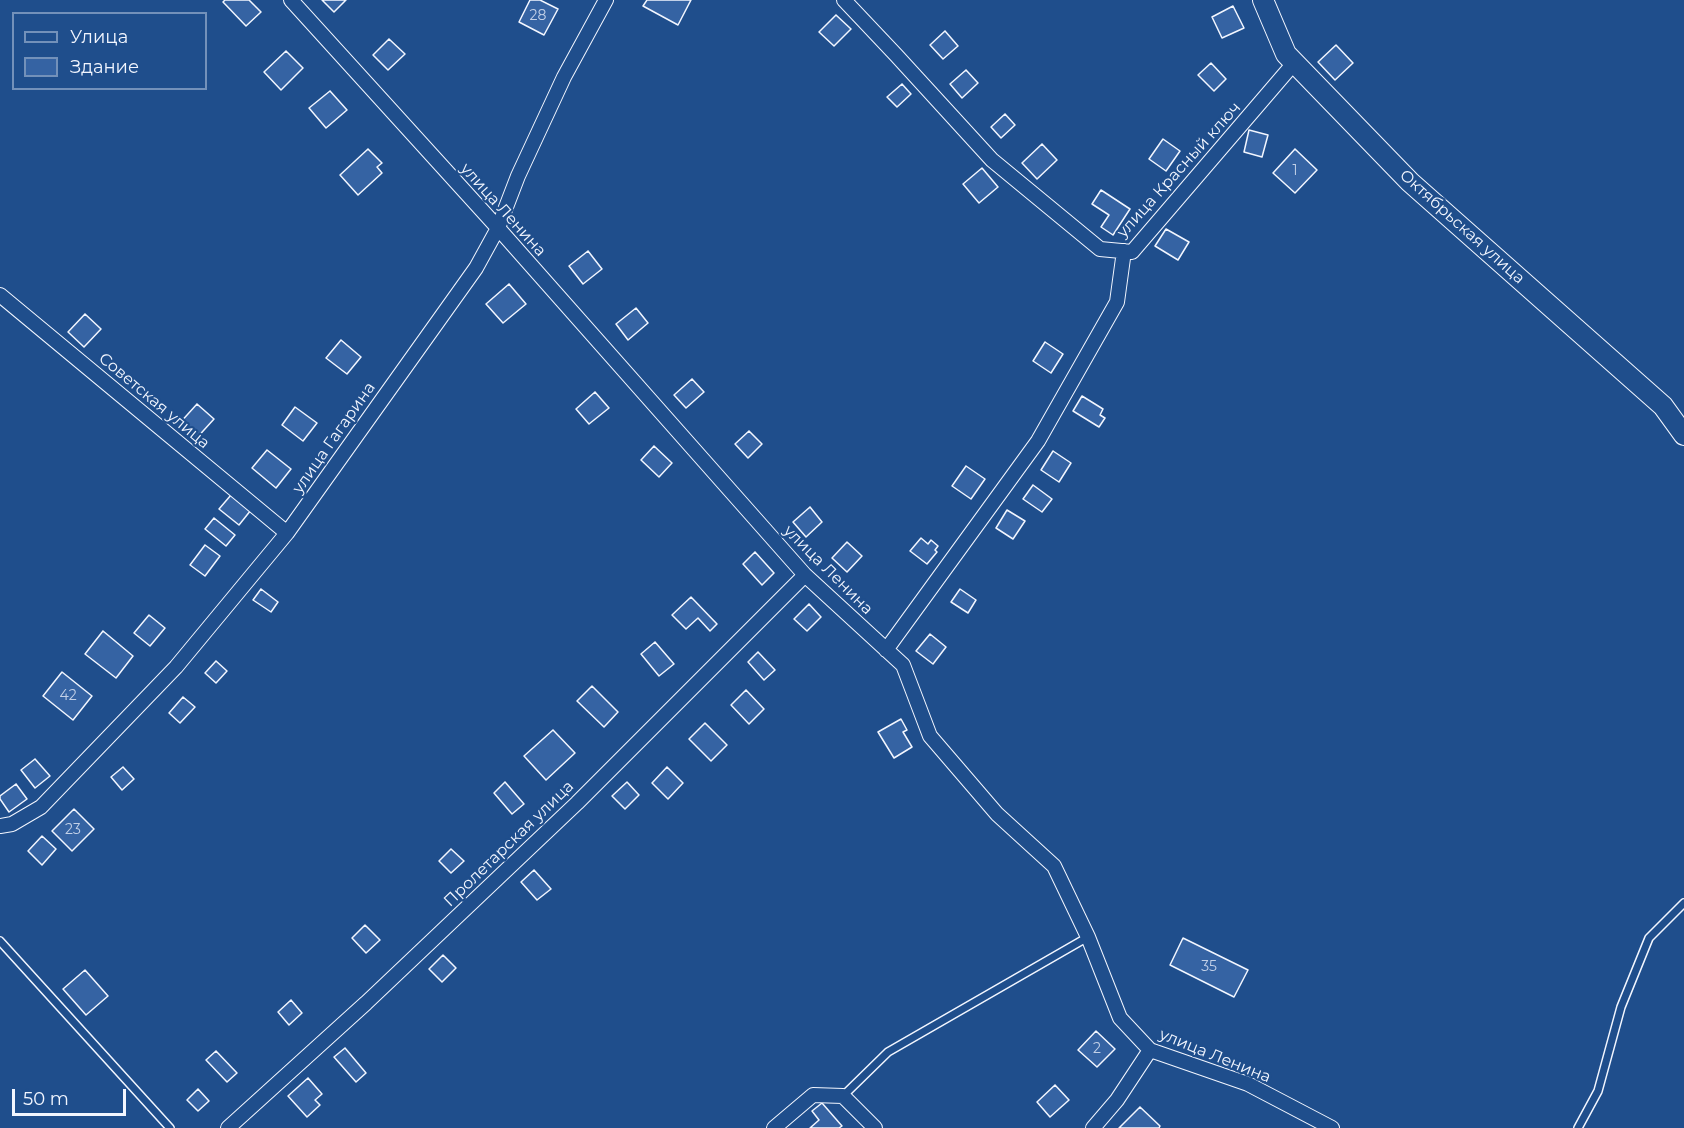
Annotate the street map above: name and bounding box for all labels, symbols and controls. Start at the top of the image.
house number: 28 [530,8,546,24]
legend [12,12,207,90]
text: Улица [70,26,128,48]
text: Здание [70,56,139,78]
street label: улица Красный ключ [1113,98,1245,242]
street label: улица Ленина [456,160,550,260]
house number: 1 [1292,163,1298,179]
street label: Октябрьская улица [1396,166,1528,288]
street label: Советская улица [95,349,213,453]
street label: улица Гагарина [289,379,379,497]
street label: улица Ленина [779,521,877,619]
house number: 42 [59,688,77,704]
street label: Пролетарская улица [440,777,578,911]
house number: 23 [65,822,81,838]
house number: 35 [1201,959,1217,975]
street label: улица Ленина [1156,1025,1274,1087]
house number: 2 [1093,1041,1101,1057]
scale bar [15,1077,129,1115]
text: 50 m [23,1088,69,1110]

